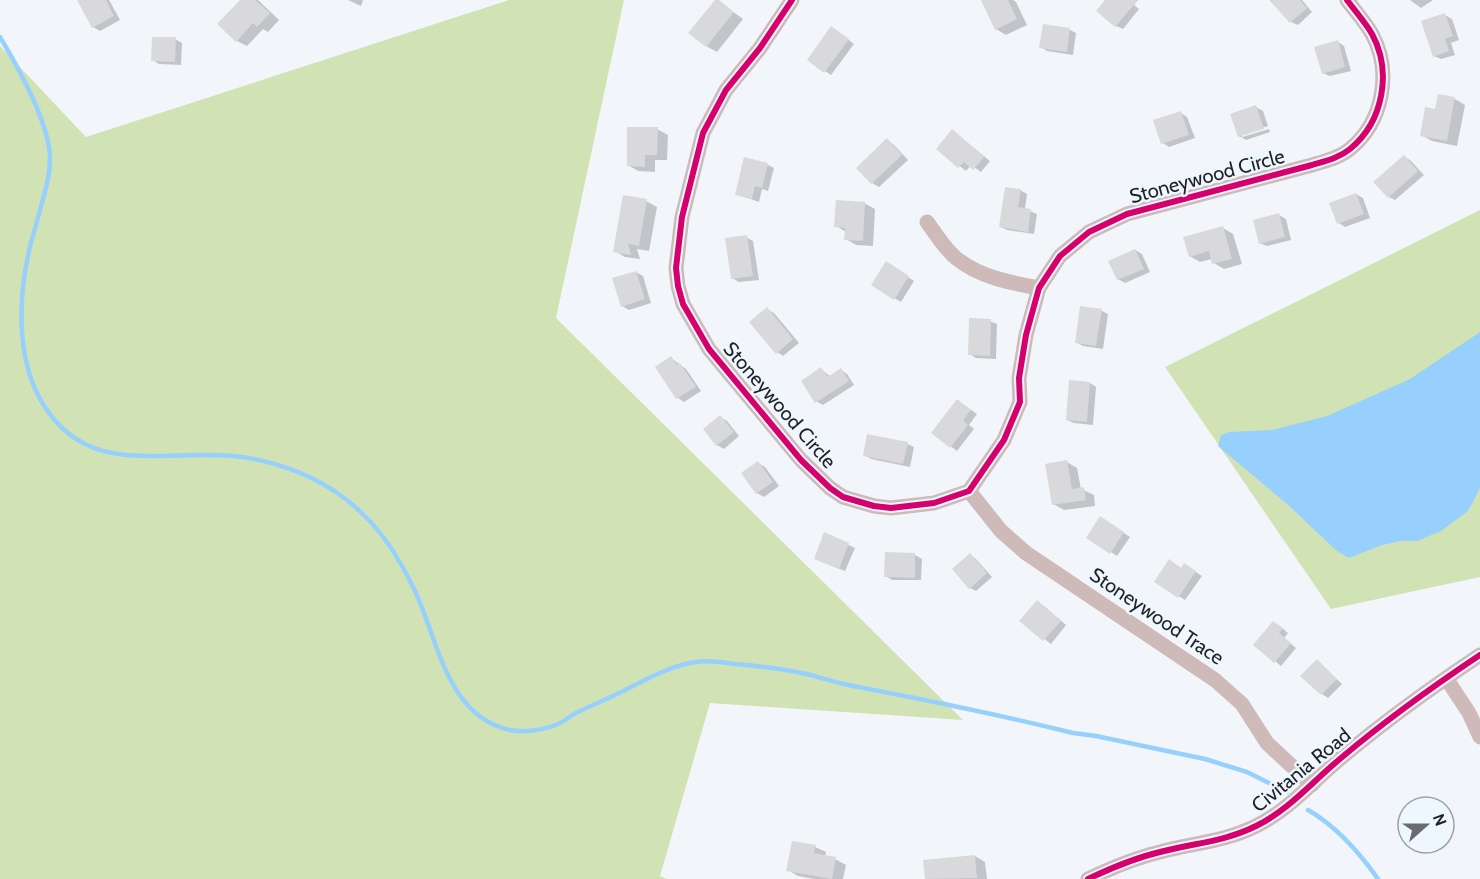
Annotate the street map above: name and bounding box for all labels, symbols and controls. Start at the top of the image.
street label: Stoneywood Circle [1127,144,1287,208]
street label: Stoneywood Circle [719,337,841,473]
street label: Stoneywood Trace [1085,562,1229,670]
street label: Civitania Road [1247,723,1355,817]
north arrow [1396,795,1456,855]
text: N [1429,811,1450,828]

